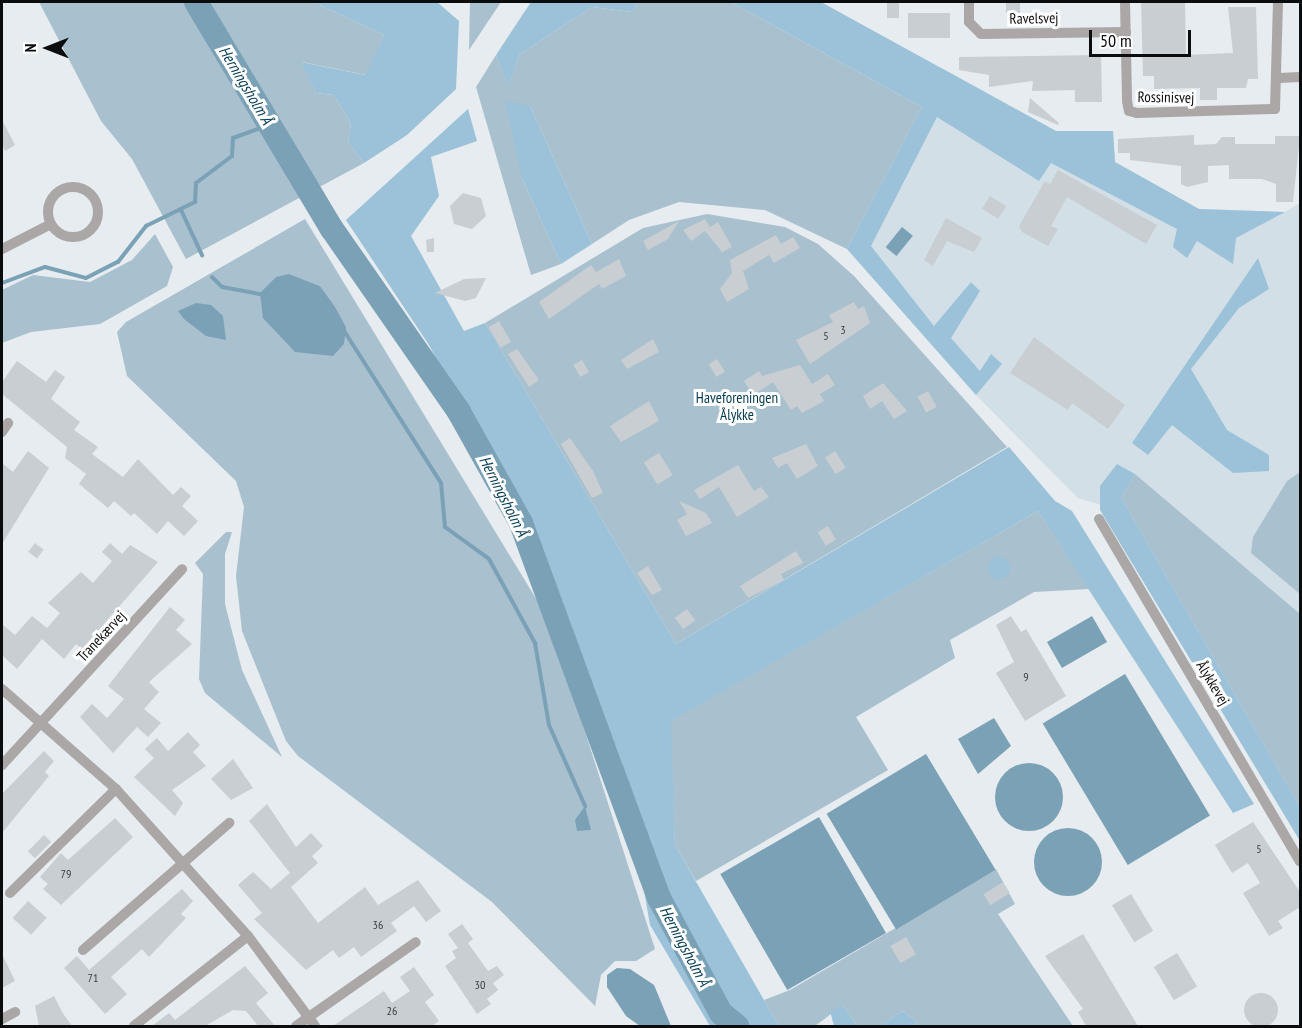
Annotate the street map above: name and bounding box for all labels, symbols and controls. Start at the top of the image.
street label: Ravelsvej [1009,9,1059,27]
north arrow [18,18,78,78]
scale bar [1092,18,1194,56]
text: 50 m [1100,29,1132,52]
water label: Herningsholm Å [215,42,277,128]
text: N [20,44,40,52]
street label: Rossinisvej [1138,88,1194,106]
house number: 3 [840,323,846,337]
house number: 5 [823,329,829,343]
park label: Haveforeningen Ålykke [696,388,778,423]
water label: Herningsholm Å [475,452,533,540]
street label: Tranekærvej [73,607,129,665]
street label: Ålykkevej [1193,657,1233,709]
house number: 9 [1023,670,1029,684]
house number: 5 [1256,842,1262,856]
house number: 79 [61,867,71,881]
water label: Herningsholm Å [656,902,714,990]
house number: 36 [373,918,383,932]
house number: 71 [88,971,98,985]
house number: 30 [475,978,485,992]
house number: 26 [387,1004,397,1018]

